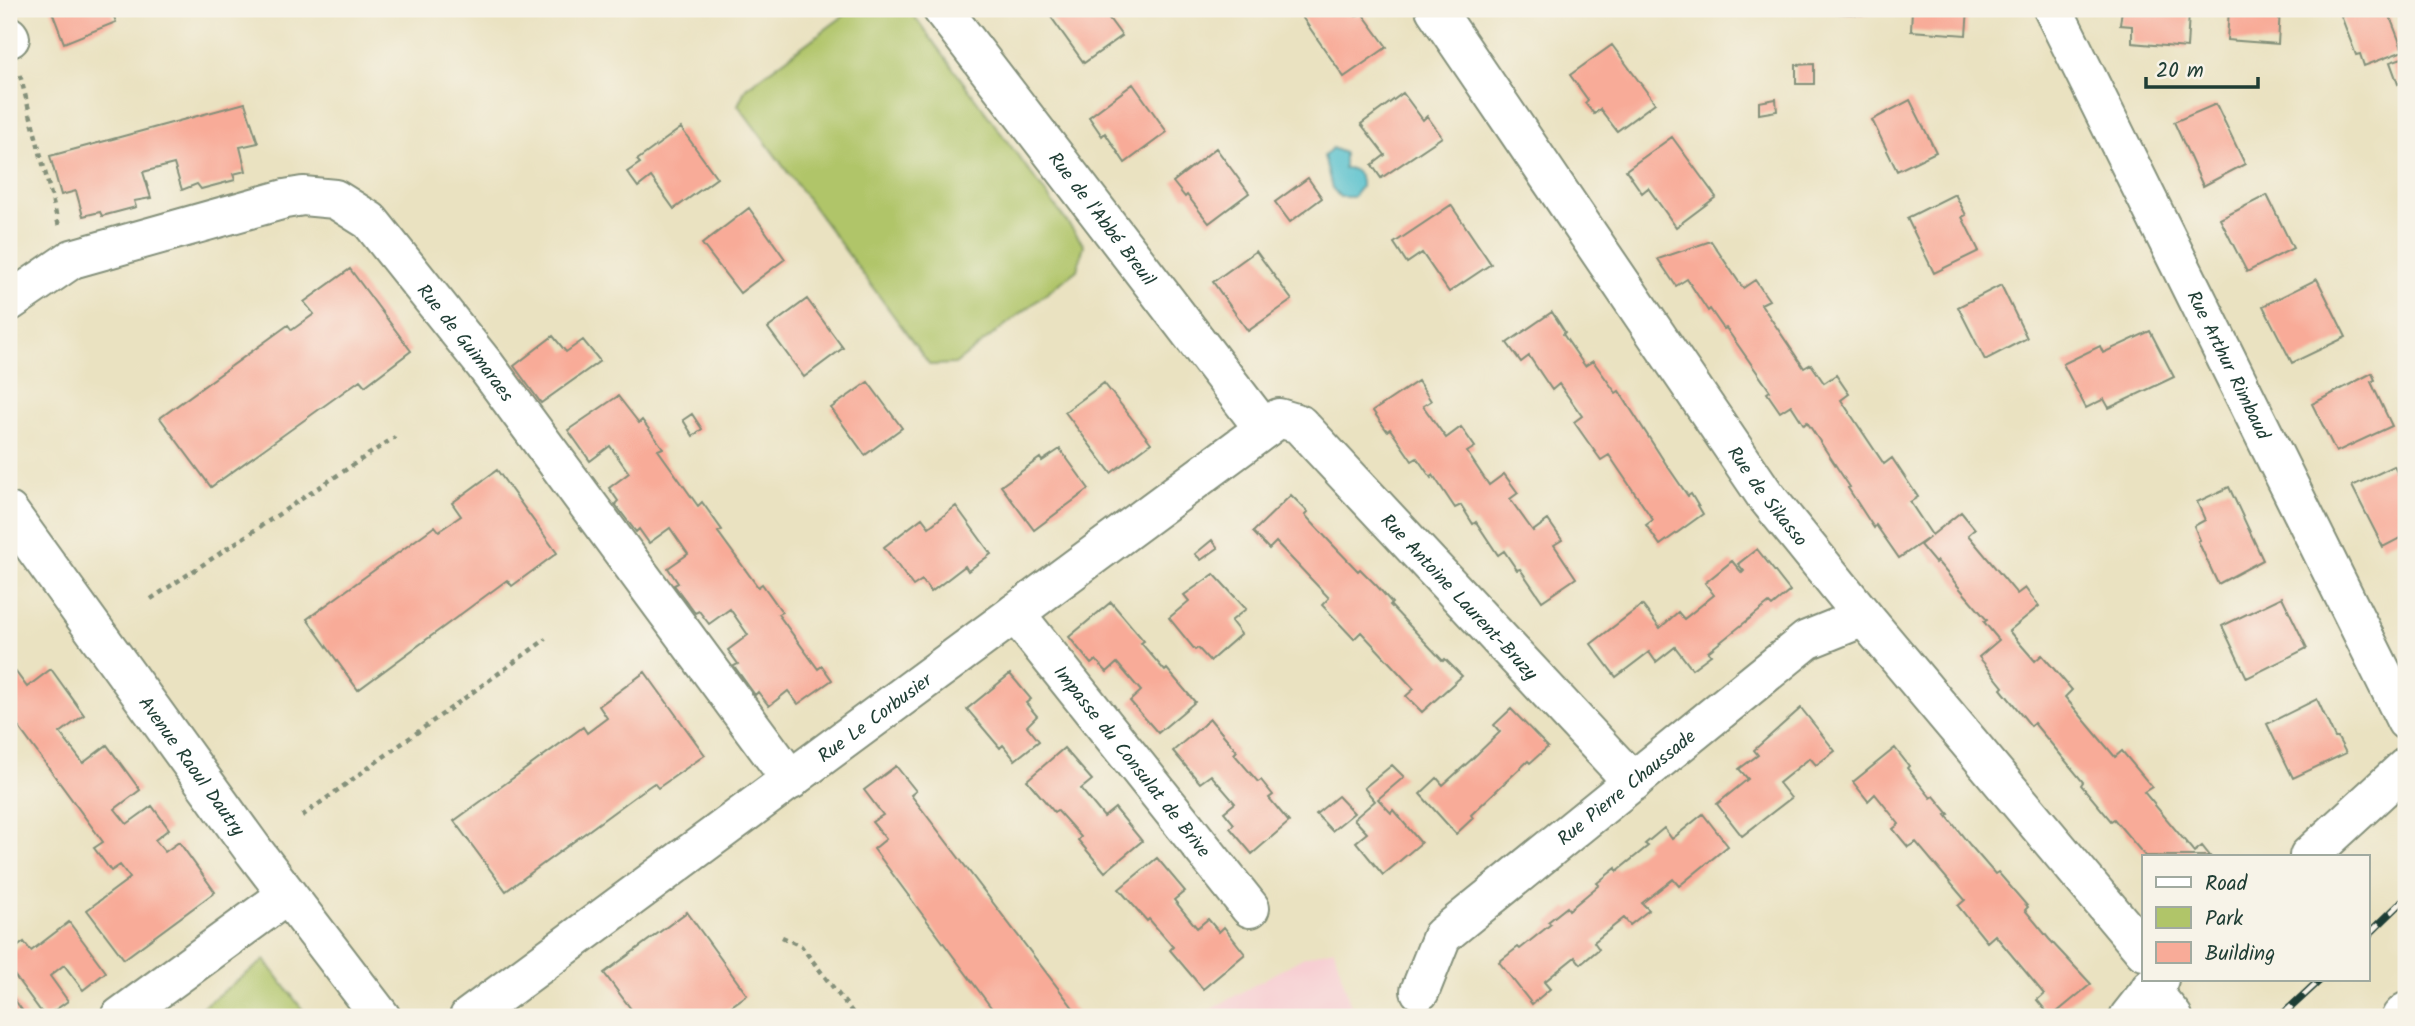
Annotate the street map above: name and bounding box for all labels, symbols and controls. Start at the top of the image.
scale bar [2146,46,2258,90]
text: 20 m [2156,55,2204,88]
street label: Rue de l'Abbé Breuil [1040,146,1163,294]
street label: Rue de Guimaraes [409,278,520,409]
street label: Rue Arthur Rimbaud [2178,286,2277,446]
street label: Rue de Sikasso [1719,440,1814,554]
street label: Rue Antoine Laurent-Bruzy [1373,507,1545,689]
street label: Impasse du Consulat de Brive [1045,659,1218,865]
street label: Rue Le Corbusier [812,665,940,771]
street label: Avenue Raoul Dautry [130,691,252,844]
street label: Rue Pierre Chaussade [1551,722,1704,854]
legend [2142,855,2370,981]
text: Road [2205,868,2248,901]
text: Park [2205,903,2243,936]
text: Building [2205,938,2275,971]

